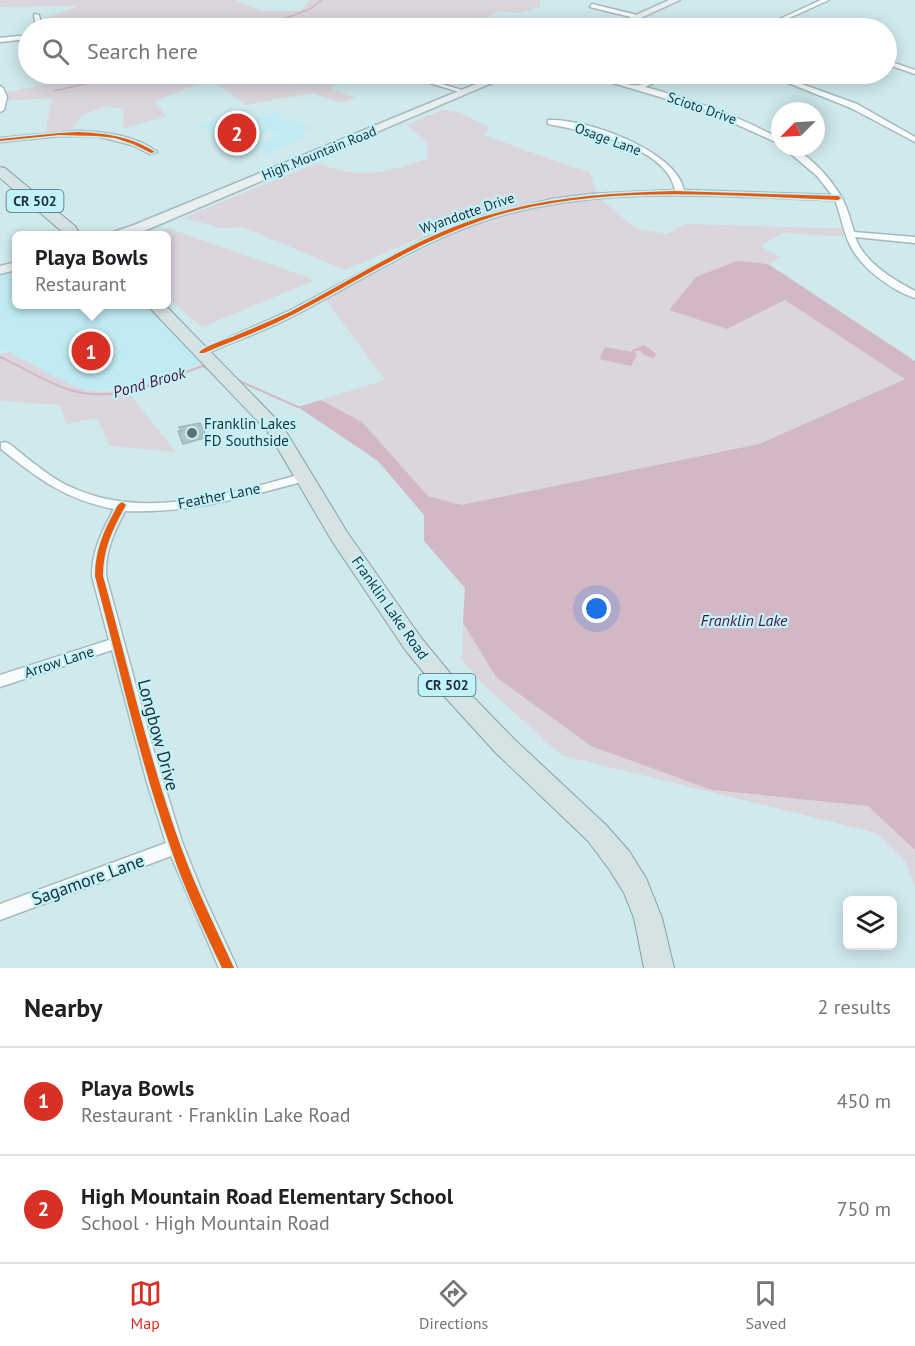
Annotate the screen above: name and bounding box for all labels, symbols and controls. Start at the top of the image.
search box [18,18,897,84]
icon: search [39,35,72,68]
text: Search here [87,37,198,65]
street label: Scioto Drive [665,88,739,128]
north arrow [771,102,825,156]
pin: 2 [218,110,256,156]
street label: Osage Lane [572,119,644,159]
street label: High Mountain Road [259,122,379,184]
street label: Wyandotte Drive [417,188,517,238]
road number: CR 502 [6,190,63,212]
popup [12,231,171,309]
text: Playa Bowls [35,243,148,271]
text: Restaurant [35,271,126,297]
pin: 1 [72,328,110,374]
water label: Pond Brook [110,362,188,402]
place label: Franklin Lakes FD Southside [204,414,296,450]
marker: Franklin Lakes FD Southside [185,426,199,440]
street label: Feather Lane [176,478,262,513]
street label: Franklin Lake Road [348,552,433,663]
your location [582,594,611,623]
water label: Franklin Lake [701,610,788,630]
street label: Arrow Lane [22,641,96,682]
road number: CR 502 [418,674,476,696]
street label: Longbow Drive [133,677,184,793]
street label: Sagamore Lane [28,848,147,911]
map controls [843,896,897,950]
button: layers [843,896,897,950]
text: Nearby [24,991,102,1024]
text: 2 results [818,994,891,1020]
text: Playa Bowls [81,1074,194,1102]
text: 1 [38,1088,49,1114]
text: 450 m [837,1088,891,1114]
text: Restaurant · Franklin Lake Road [81,1102,351,1128]
text: High Mountain Road Elementary School [81,1182,453,1210]
text: 2 [38,1196,49,1222]
text: 750 m [837,1196,891,1222]
text: School · High Mountain Road [81,1210,330,1236]
tab: Map [129,1277,162,1333]
tab: Directions [419,1277,488,1333]
tab: Saved [746,1277,786,1333]

